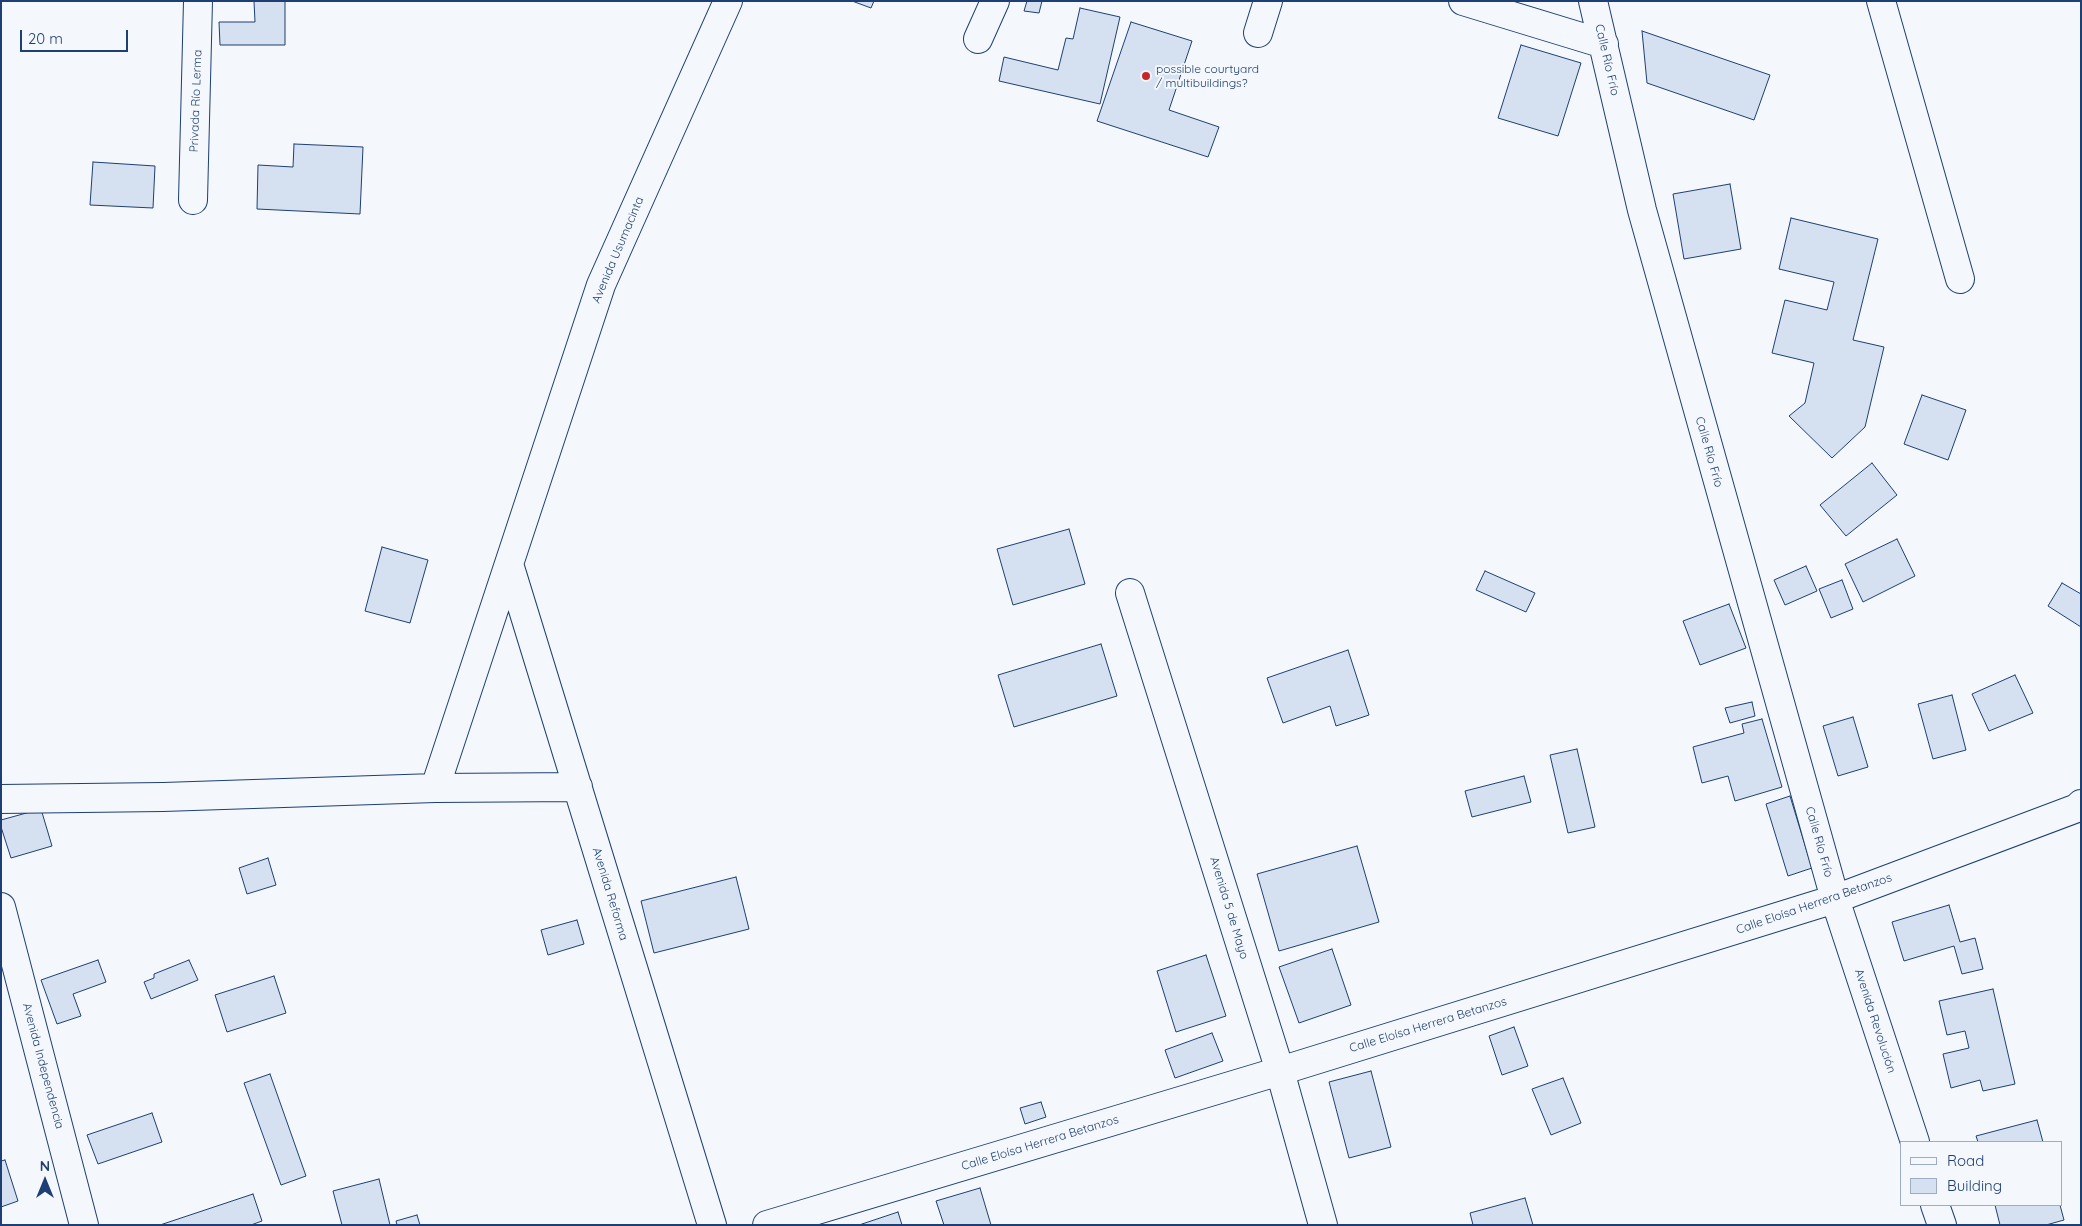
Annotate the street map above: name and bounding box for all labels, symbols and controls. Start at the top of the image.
scale bar [22,20,130,52]
street label: Calle Río Frío [1592,23,1622,97]
text: 20 m [28,29,63,48]
street label: Privada Río Lerma [187,49,205,153]
place label: possible courtyard / multibuildings? [1156,62,1259,90]
marker: possible courtyard / multibuildings? [1140,70,1152,82]
street label: Avenida Usumacinta [589,195,647,305]
street label: Calle Río Frío [1692,415,1726,489]
street label: Calle Río Frío [1802,805,1836,879]
street label: Avenida Reforma [589,846,631,942]
street label: Avenida 5 de Mayo [1207,855,1251,961]
street label: Calle Eloísa Herrera Betanzos [1734,871,1894,937]
street label: Avenida Revolución [1851,967,1899,1075]
street label: Calle Eloísa Herrera Betanzos [1348,994,1508,1056]
street label: Avenida Independencia [19,1001,67,1131]
street label: Calle Eloísa Herrera Betanzos [960,1112,1120,1174]
legend [1900,1141,2062,1206]
text: Road [1947,1151,1984,1170]
north arrow [20,1156,70,1206]
text: N [40,1157,50,1175]
text: Building [1947,1176,2002,1195]

